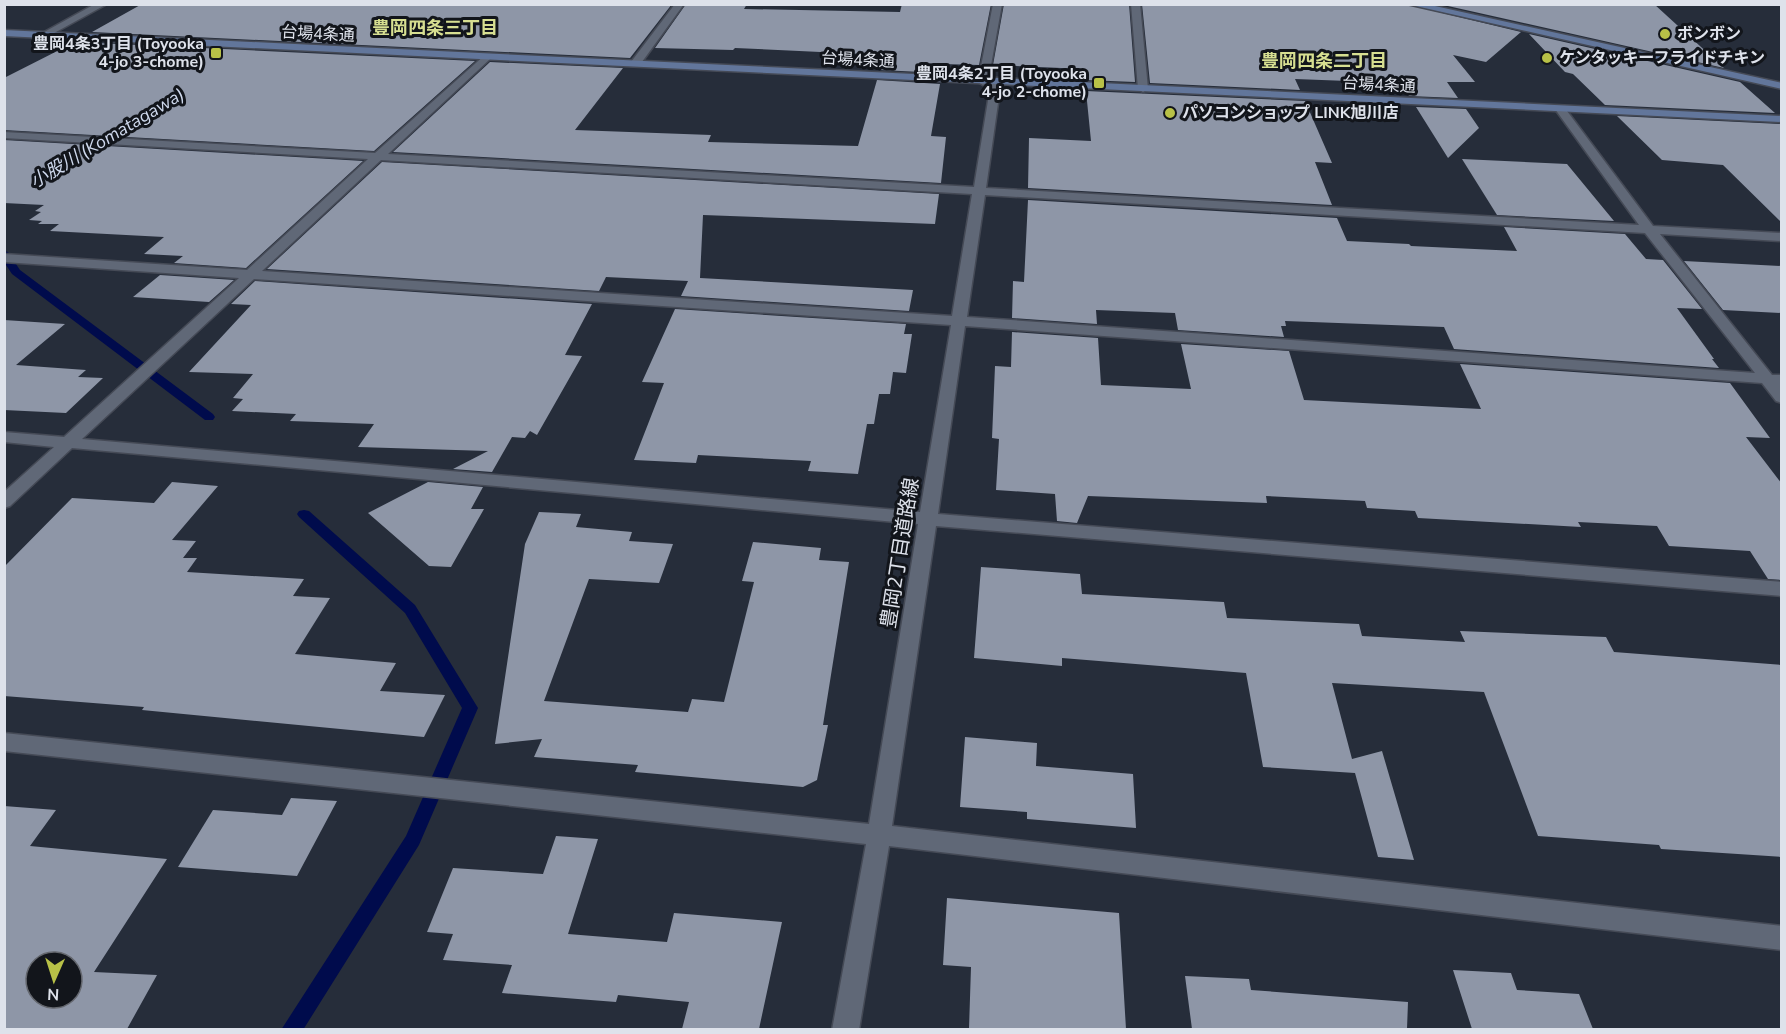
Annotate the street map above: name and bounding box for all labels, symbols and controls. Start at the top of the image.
district label: 豊岡四条三丁目 [372,16,498,40]
street label: 台場4条通 [281,21,355,47]
place label: ボンボン [1677,23,1741,45]
marker: ボンボン [1658,27,1672,41]
place label: 豊岡4条3丁目 (Toyooka 4-jo 3-chome) [33,33,204,73]
marker: 豊岡4条3丁目 (Toyooka 4-jo 3-chome) [209,46,223,60]
street label: 台場4条通 [821,47,895,73]
place label: ケンタッキーフライドチキン [1559,47,1765,69]
district label: 豊岡四条二丁目 [1261,49,1387,73]
marker: ケンタッキーフライドチキン [1540,51,1554,65]
place label: 豊岡4条2丁目 (Toyooka 4-jo 2-chome) [916,63,1087,103]
street label: 台場4条通 [1342,72,1416,98]
marker: 豊岡4条2丁目 (Toyooka 4-jo 2-chome) [1092,76,1106,90]
water label: 小股川 (Komatagawa) [25,82,189,194]
place label: パソコンショップ LINK旭川店 [1182,102,1398,124]
marker: パソコンショップ LINK旭川店 [1163,106,1177,120]
street label: 豊岡2丁目道路線 [875,476,925,630]
north arrow [24,950,84,1010]
text: N [47,983,60,1005]

